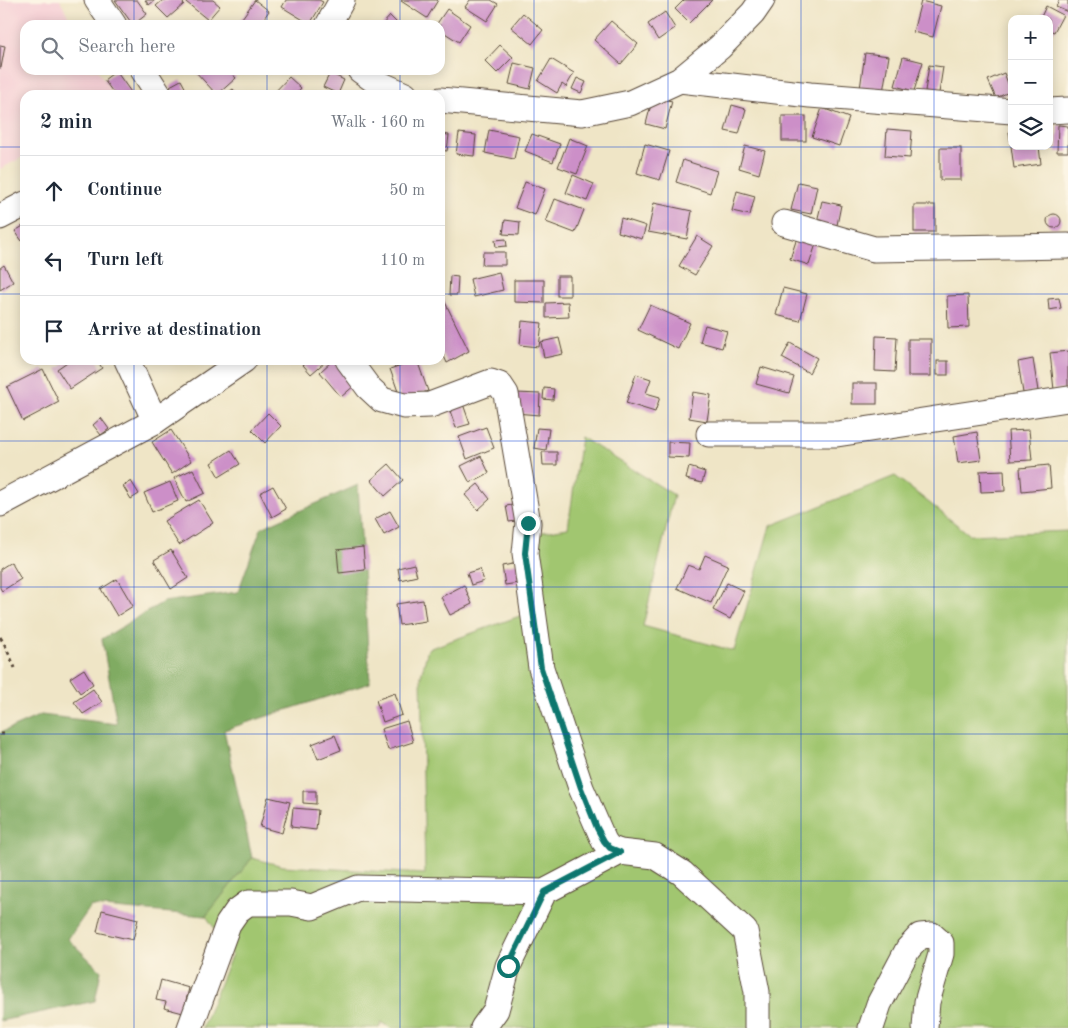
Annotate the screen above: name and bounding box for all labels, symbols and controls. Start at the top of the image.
map controls [1008,15,1053,150]
button: + [1008,15,1053,60]
search box [20,20,445,75]
icon: search [38,34,66,62]
text: Search here [78,38,175,57]
button: − [1008,60,1053,105]
button: layers [1008,105,1053,150]
text: 2 min [40,112,93,133]
text: Walk · 160 m [330,115,425,131]
icon: ahead [40,177,68,205]
text: Continue [87,181,162,200]
text: 50 m [389,183,425,199]
icon: left [40,247,68,275]
text: Turn left [87,251,164,270]
text: 110 m [380,253,425,269]
icon: arrive [40,317,68,345]
text: Arrive at destination [87,321,261,340]
route end [517,512,540,535]
route start [497,955,520,978]

